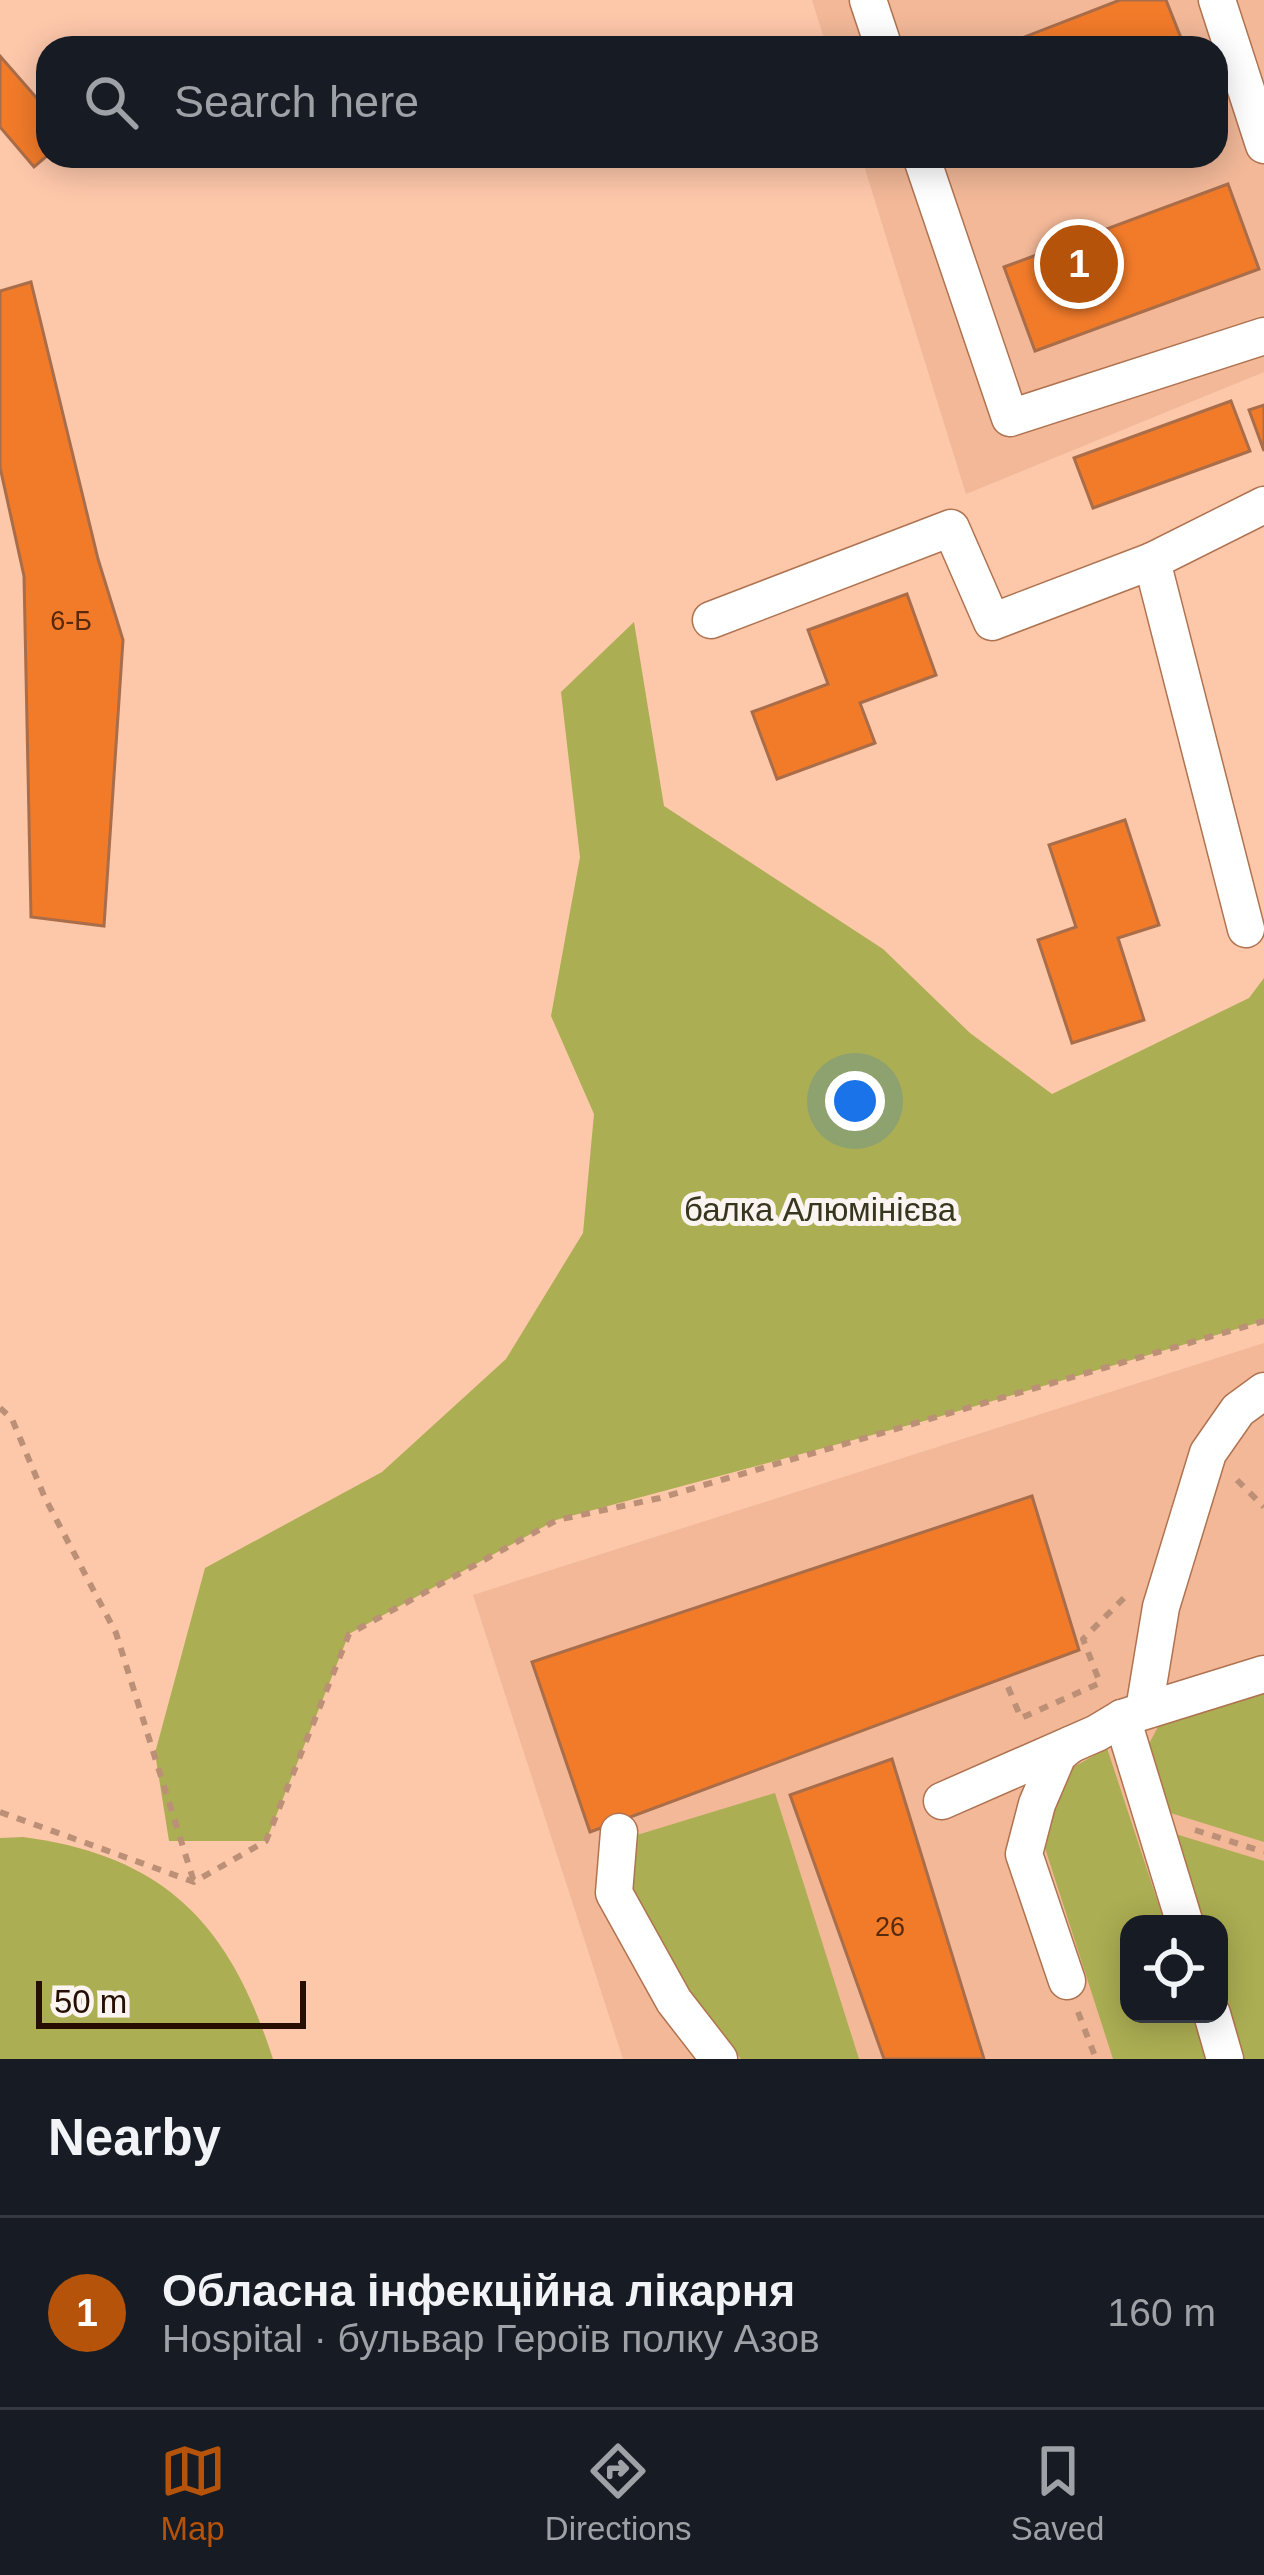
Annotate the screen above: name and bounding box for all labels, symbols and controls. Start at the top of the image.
search box [36,36,1228,168]
icon: search [78,69,144,135]
text: Search here [174,76,419,127]
pin: 1 [1040,219,1118,309]
house number: 6-Б [50,606,92,636]
your location [825,1071,885,1131]
park label: балка Алюмінієва [684,1191,957,1228]
house number: 26 [875,1912,905,1942]
map controls [1120,1915,1228,2023]
button: locate [1120,1915,1228,2023]
scale bar [36,1975,306,2028]
text: 50 m [54,1983,127,2020]
text: Nearby [48,2109,221,2166]
text: Обласна інфекційна лікарня [162,2265,795,2316]
text: 1 [76,2291,98,2334]
text: 160 m [1108,2291,1216,2334]
text: Hospital · бульвар Героїв полку Азов [162,2317,820,2360]
tab: Map [160,2438,226,2548]
tab: Directions [545,2438,692,2548]
tab: Saved [1011,2438,1104,2548]

